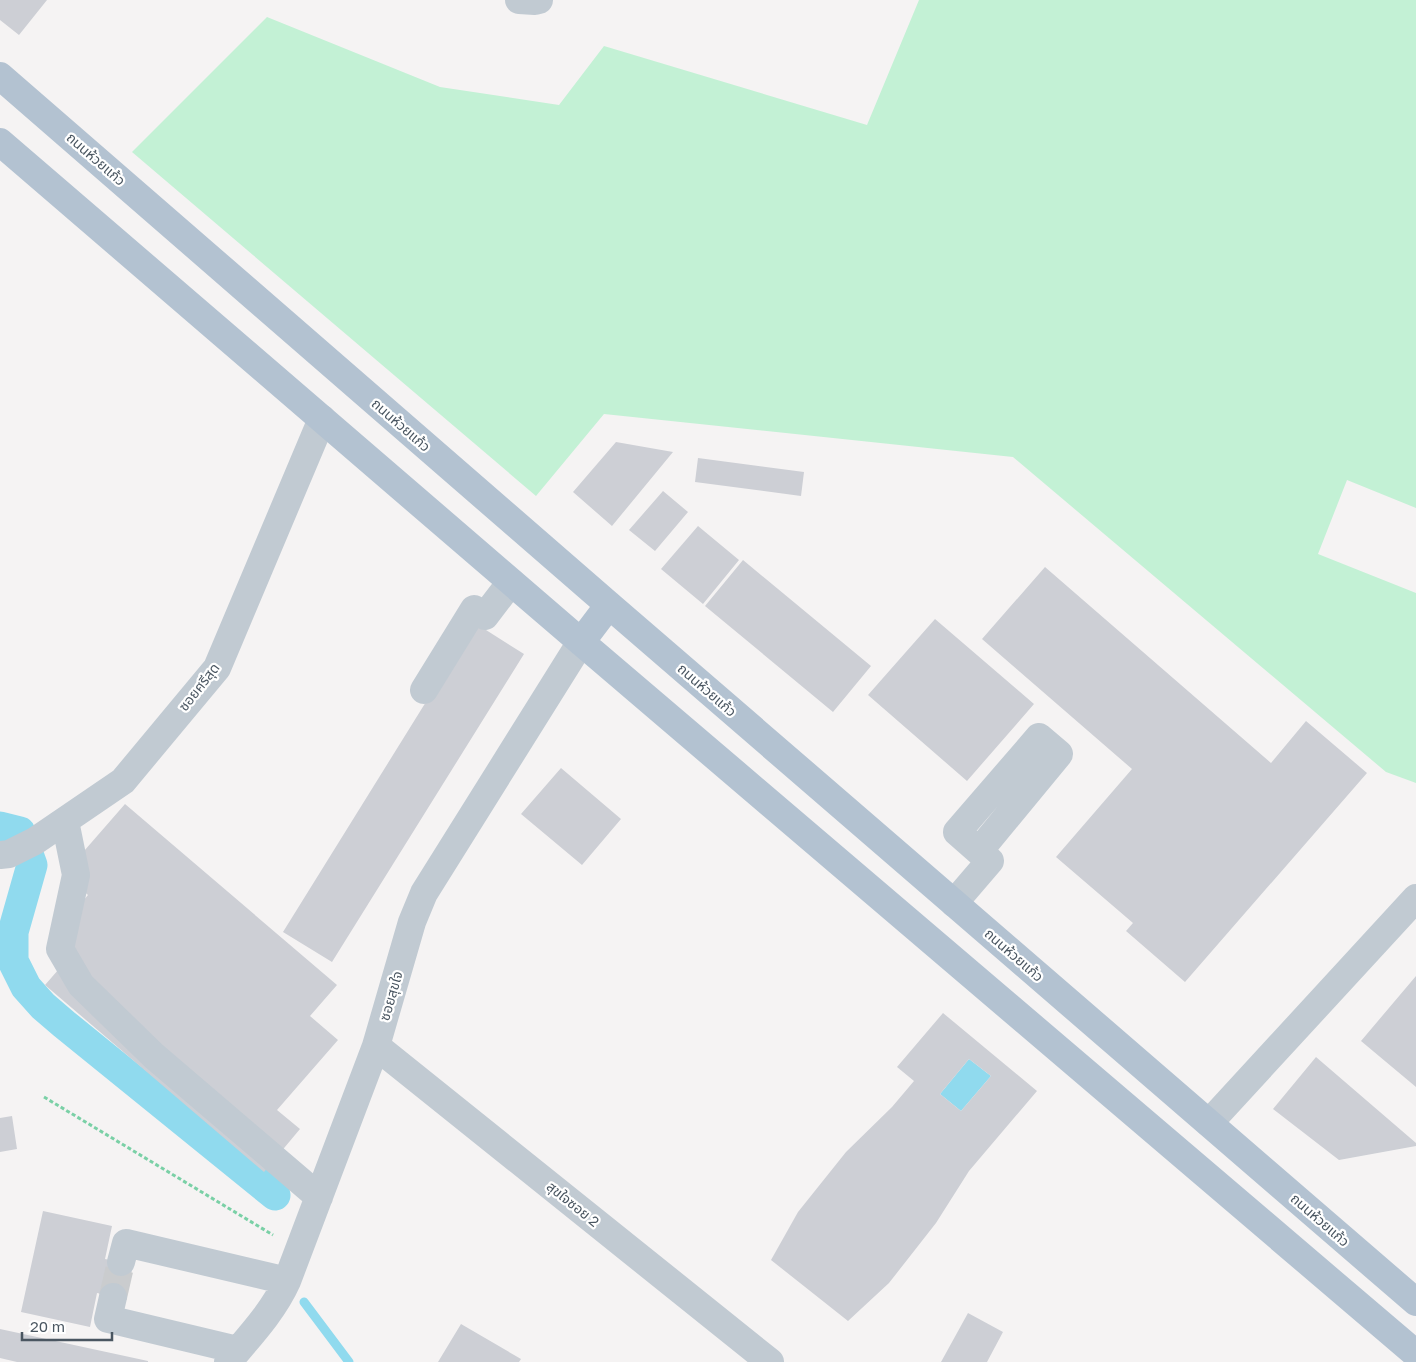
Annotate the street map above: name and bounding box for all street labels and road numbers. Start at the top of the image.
street label: ถนนห้วยแก้ว [63,129,129,189]
street label: ถนนห้วยแก้ว [368,395,434,455]
street label: ซอยศรีสุด [175,659,223,715]
street label: ถนนห้วยแก้ว [674,660,740,720]
street label: ถนนห้วยแก้ว [981,925,1047,985]
street label: ซอยสุขใจ [375,969,407,1023]
street label: สุขใจซอย 2 [543,1177,603,1231]
street label: ถนนห้วยแก้ว [1287,1190,1353,1250]

